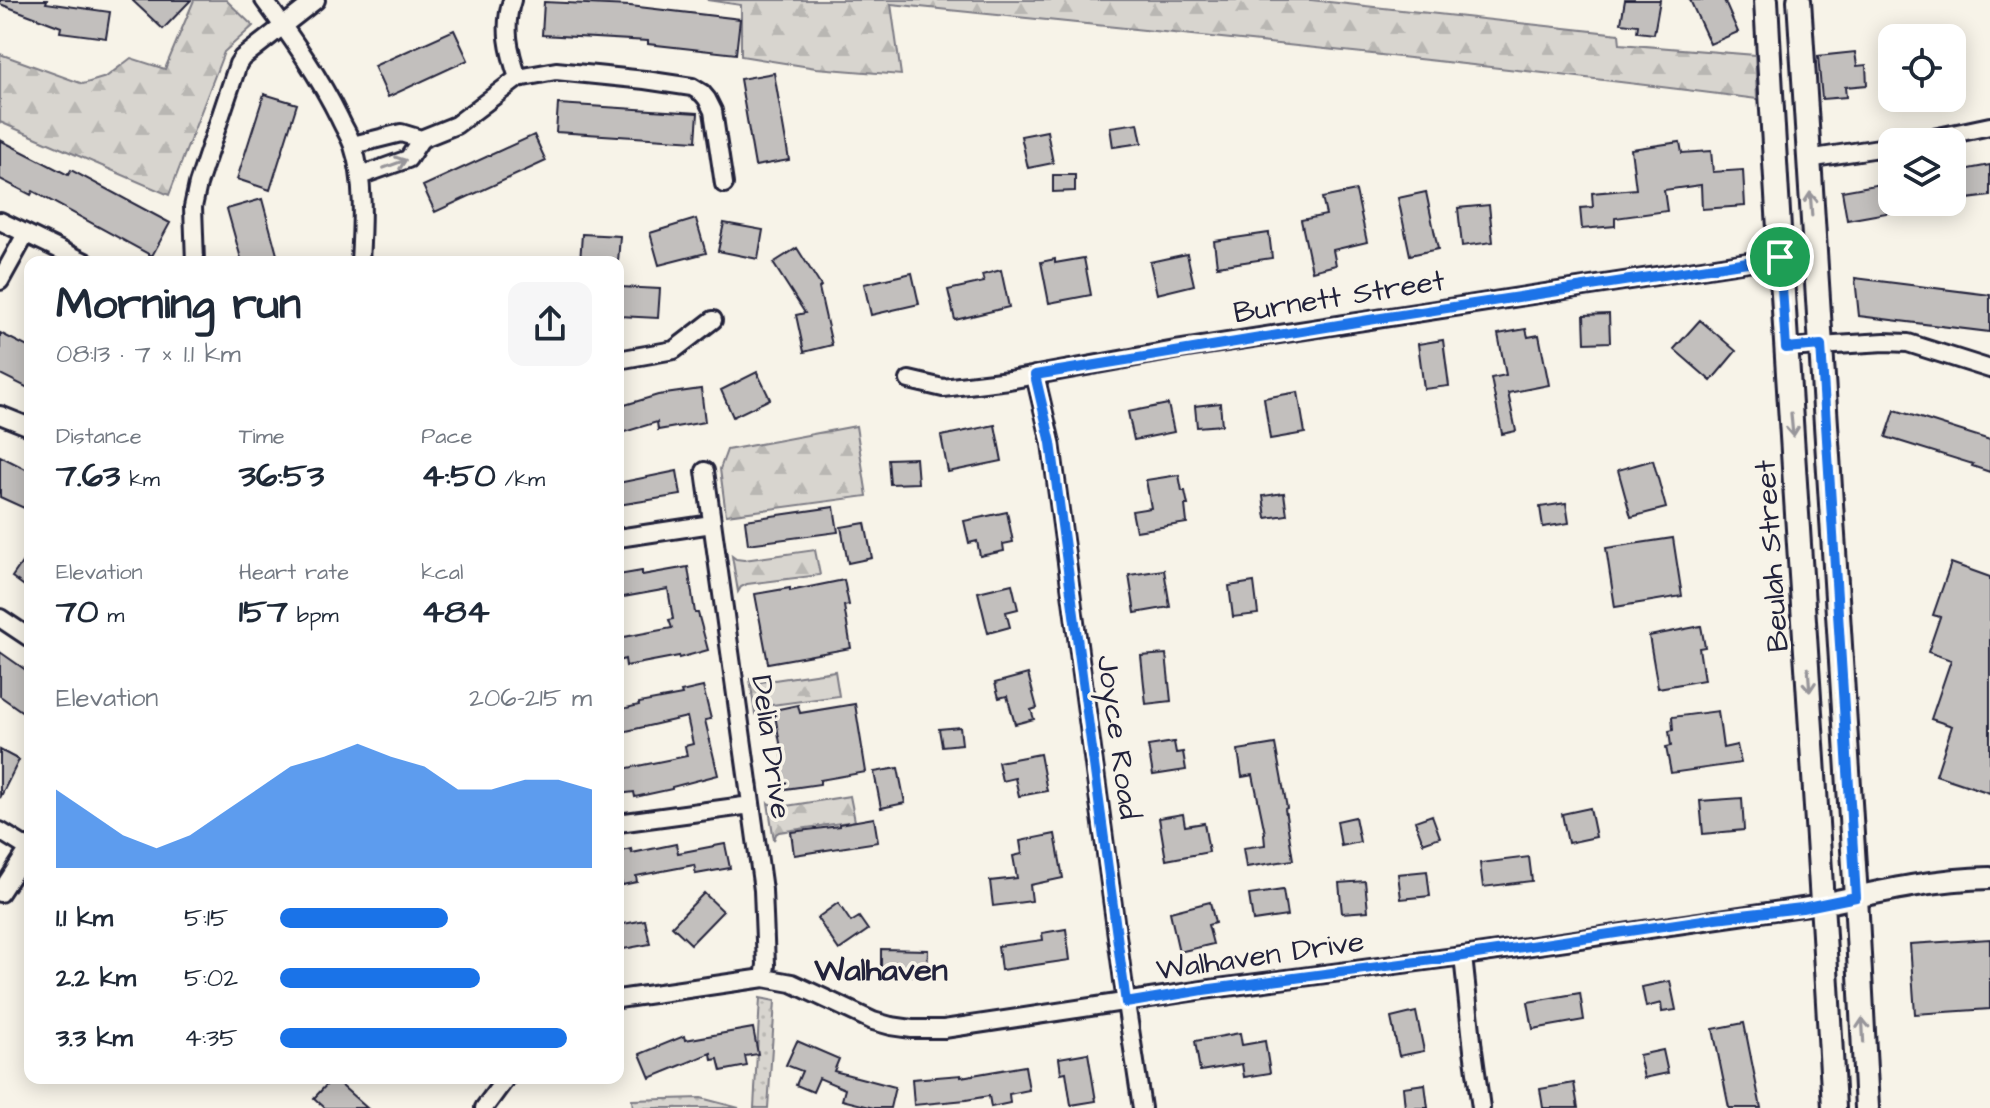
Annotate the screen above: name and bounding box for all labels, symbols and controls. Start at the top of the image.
map controls [1878,24,1966,216]
button: locate [1878,24,1966,112]
button: layers [1878,128,1966,216]
one-way arrow [382,156,407,170]
one-way arrow [1803,191,1818,218]
pin [1746,223,1814,291]
icon: arrive [1758,235,1802,279]
street label: Burnett Street [1231,260,1448,334]
text: Morning run [56,275,301,336]
button: share [508,282,592,366]
text: 08:13 · 7 × 1.1 km [56,336,241,372]
one-way arrow [1785,411,1800,438]
text: Distance [56,421,142,452]
text: Time [239,421,285,452]
text: Pace [421,421,472,452]
text: 7.63 [56,452,120,500]
text: 36:53 [239,452,324,500]
text: 4:50 [421,452,496,500]
street label: Beulah Street [1744,459,1800,653]
text: km [120,464,160,495]
text: /km [496,464,545,495]
text: Elevation [56,557,143,588]
text: Heart rate [239,557,349,588]
text: kcal [421,557,463,588]
text: 70 [56,588,98,636]
text: 157 [239,588,288,636]
text: 484 [421,588,490,636]
text: m [98,600,124,631]
text: bpm [288,600,339,631]
street label: Joyce Road [1085,652,1150,822]
one-way arrow [1802,666,1817,693]
street label: Delia Drive [740,673,802,822]
text: Elevation [56,680,158,716]
text: 206–215 m [469,680,592,716]
text: 1.1 km [56,900,113,936]
text: 5:15 [184,900,228,936]
street label: Walhaven Drive [1154,921,1367,991]
district label: Walhaven [813,948,948,993]
text: 2.2 km [56,960,136,996]
text: 5:02 [184,960,238,996]
one-way arrow [1855,1017,1870,1044]
text: 3.3 km [56,1020,133,1056]
text: 4:35 [184,1020,238,1056]

